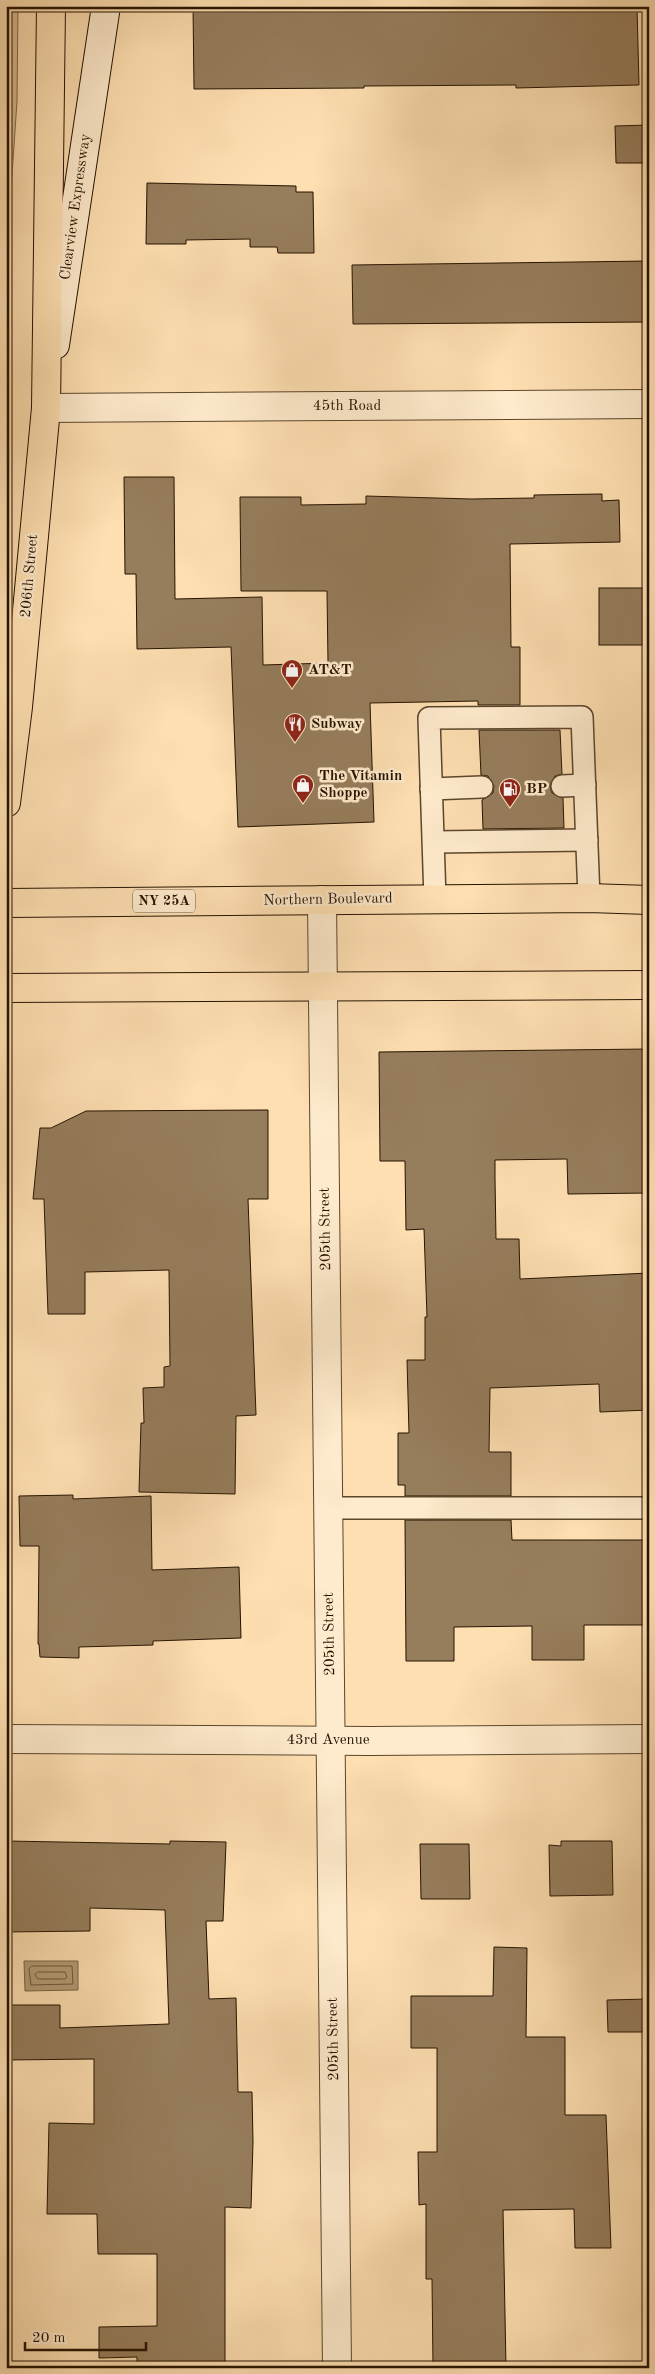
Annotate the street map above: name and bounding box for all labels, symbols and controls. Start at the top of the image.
street label: Clearview Expressway [58,133,94,281]
street label: 45th Road [313,399,381,414]
street label: 206th Street [19,534,41,618]
shop icon: AT&T [280,658,304,689]
place label: AT&T [308,663,352,678]
restaurant icon: Subway [283,712,307,743]
place label: Subway [311,717,362,732]
place label: The Vitamin Shoppe [319,769,402,801]
shop icon: The Vitamin Shoppe [291,773,315,804]
fuel station icon: BP [498,777,522,808]
place label: BP [526,782,547,797]
road number: NY 25A [133,889,195,912]
street label: Northern Boulevard [263,891,393,909]
street label: 205th Street [318,1187,334,1271]
street label: 205th Street [322,1592,338,1676]
street label: 43rd Avenue [286,1733,370,1748]
street label: 205th Street [326,1997,342,2081]
scale bar [25,2319,146,2351]
text: 20 m [32,2331,66,2346]

